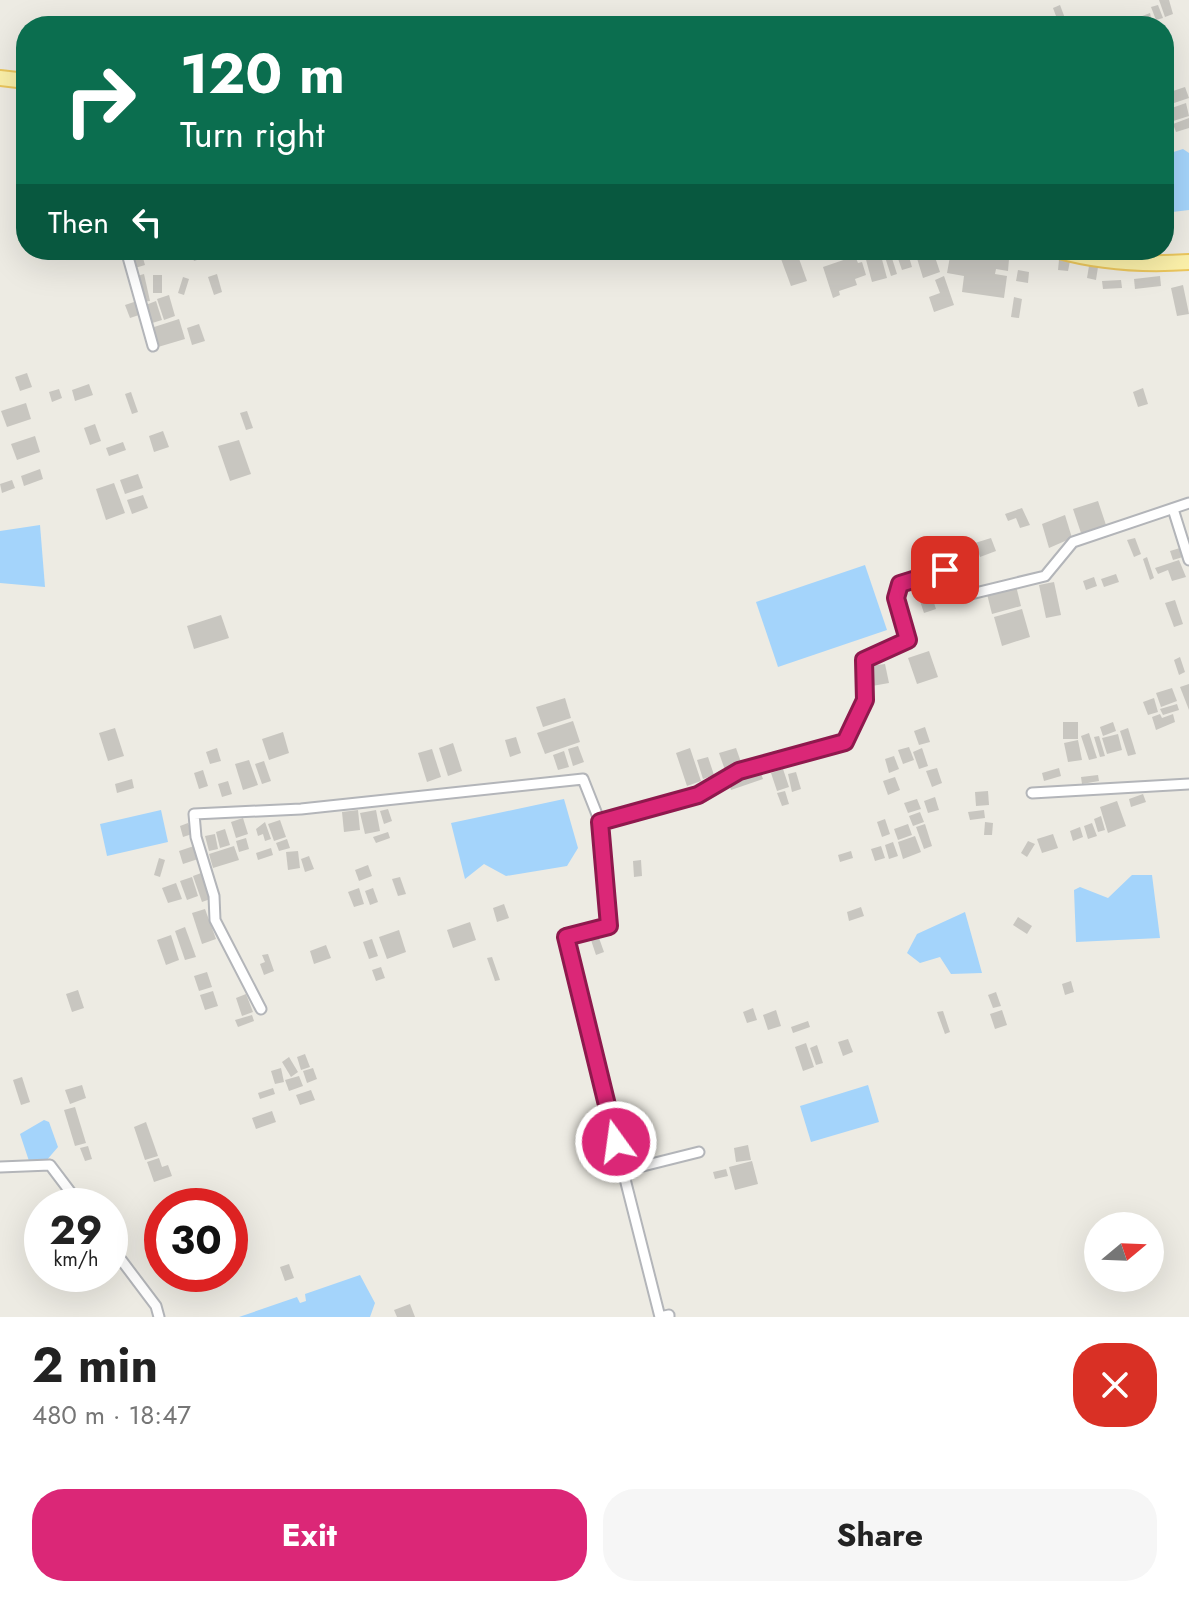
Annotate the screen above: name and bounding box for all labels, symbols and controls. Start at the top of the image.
text: 120 m [180,33,345,114]
icon: right [48,48,152,152]
text: Turn right [180,108,325,160]
icon: left [125,200,169,244]
text: Then [48,201,109,244]
pin [911,536,979,604]
icon: arrive [923,548,967,592]
position arrow [574,1100,658,1184]
speed limit sign: 30 [144,1188,248,1292]
text: 29 [50,1201,103,1259]
north arrow [1084,1212,1164,1292]
map controls [1084,1212,1164,1292]
text: km/h [53,1245,99,1274]
text: 2 min [32,1331,158,1400]
button: close [1073,1343,1157,1427]
text: 480 m · 18:47 [32,1396,191,1434]
button: Exit [32,1489,587,1581]
button: Share [603,1489,1157,1581]

